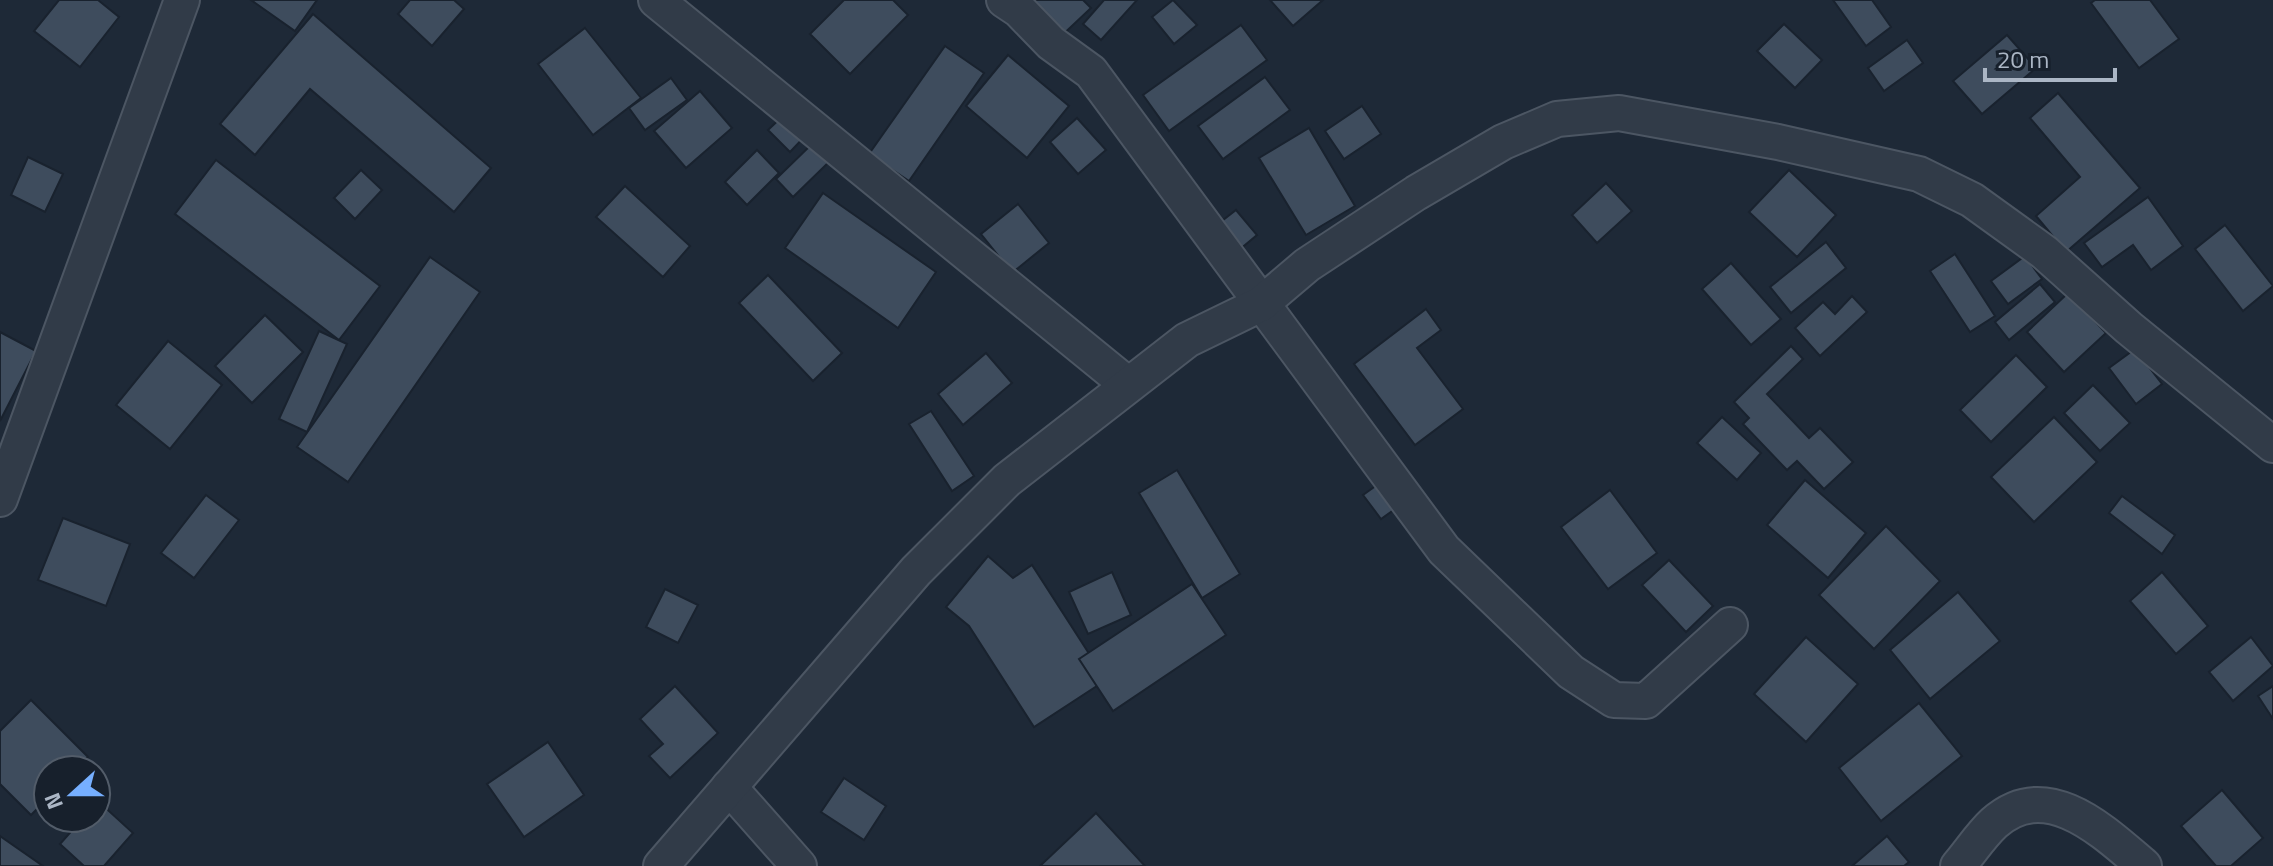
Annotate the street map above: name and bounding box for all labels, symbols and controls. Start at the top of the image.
scale bar [1985,32,2115,82]
text: 20 m [1997,41,2049,77]
north arrow [32,754,112,834]
text: N [35,788,72,814]

